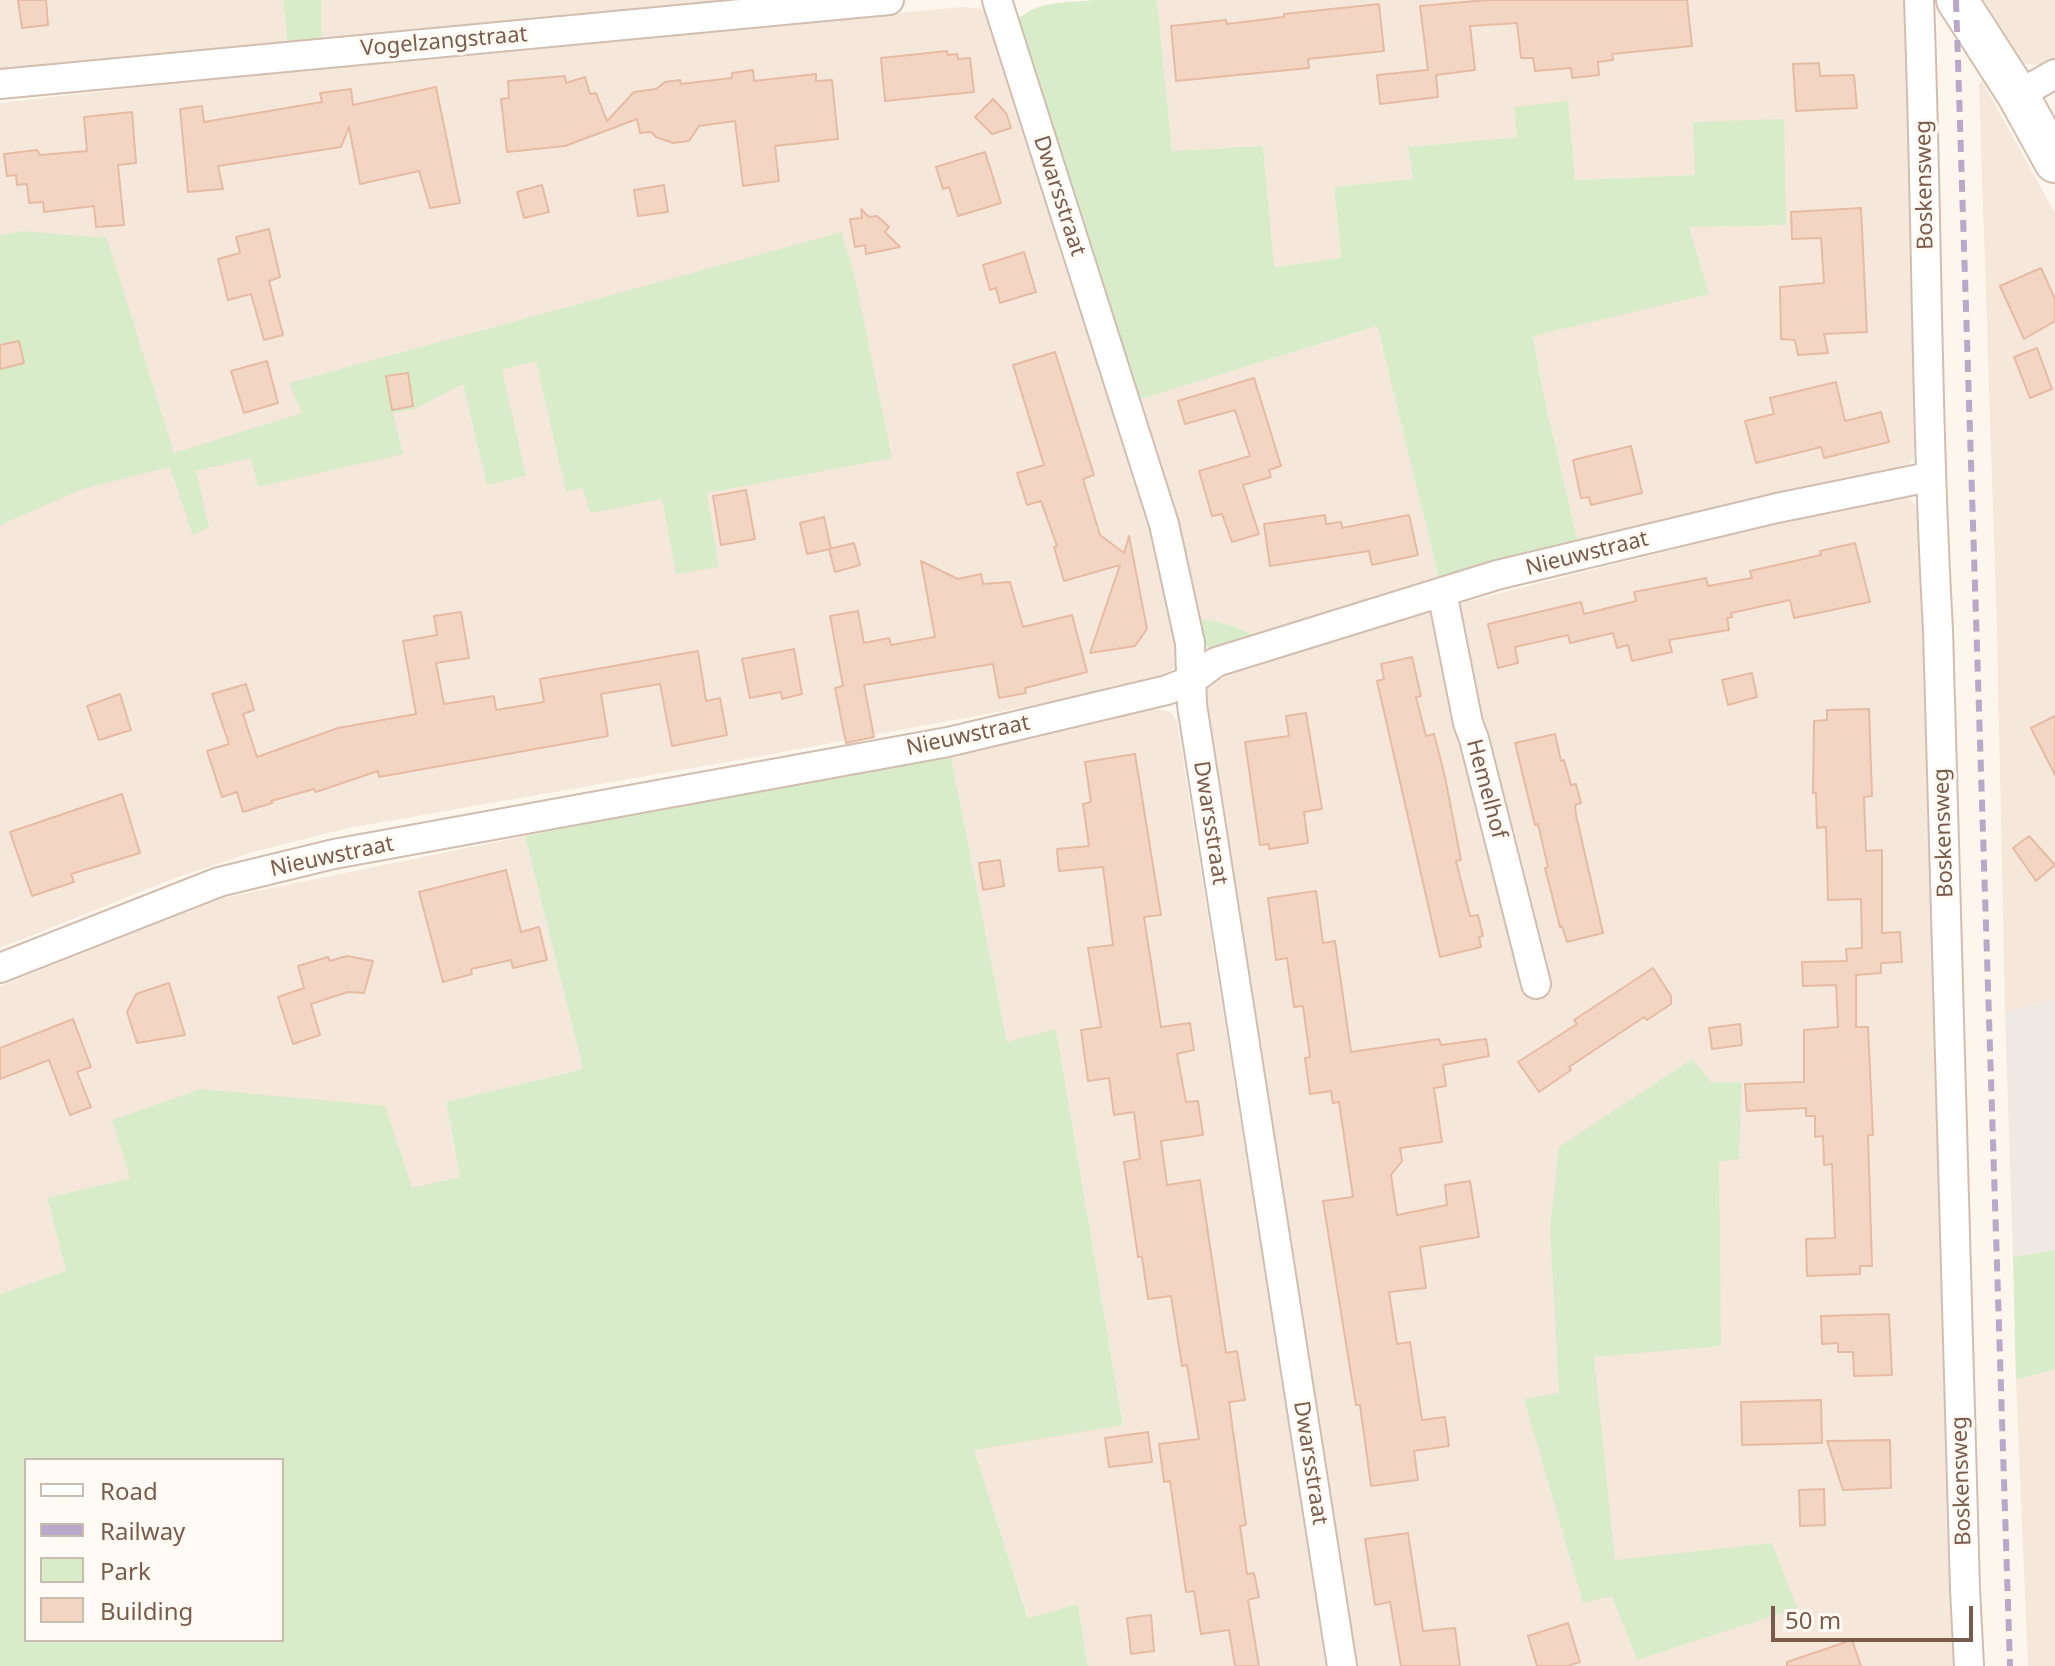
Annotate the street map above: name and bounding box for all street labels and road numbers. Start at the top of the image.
street label: Vogelzangstraat [360,22,528,62]
street label: Boskensweg [1911,120,1939,250]
street label: Dwarsstraat [1027,132,1091,260]
street label: Nieuwstraat [1523,526,1651,582]
street label: Nieuwstraat [904,710,1032,762]
street label: Hemelhof [1460,736,1512,842]
street label: Dwarsstraat [1187,759,1233,887]
street label: Boskensweg [1929,768,1959,898]
street label: Nieuwstraat [268,831,396,883]
street label: Dwarsstraat [1287,1399,1333,1527]
street label: Boskensweg [1947,1416,1977,1546]

